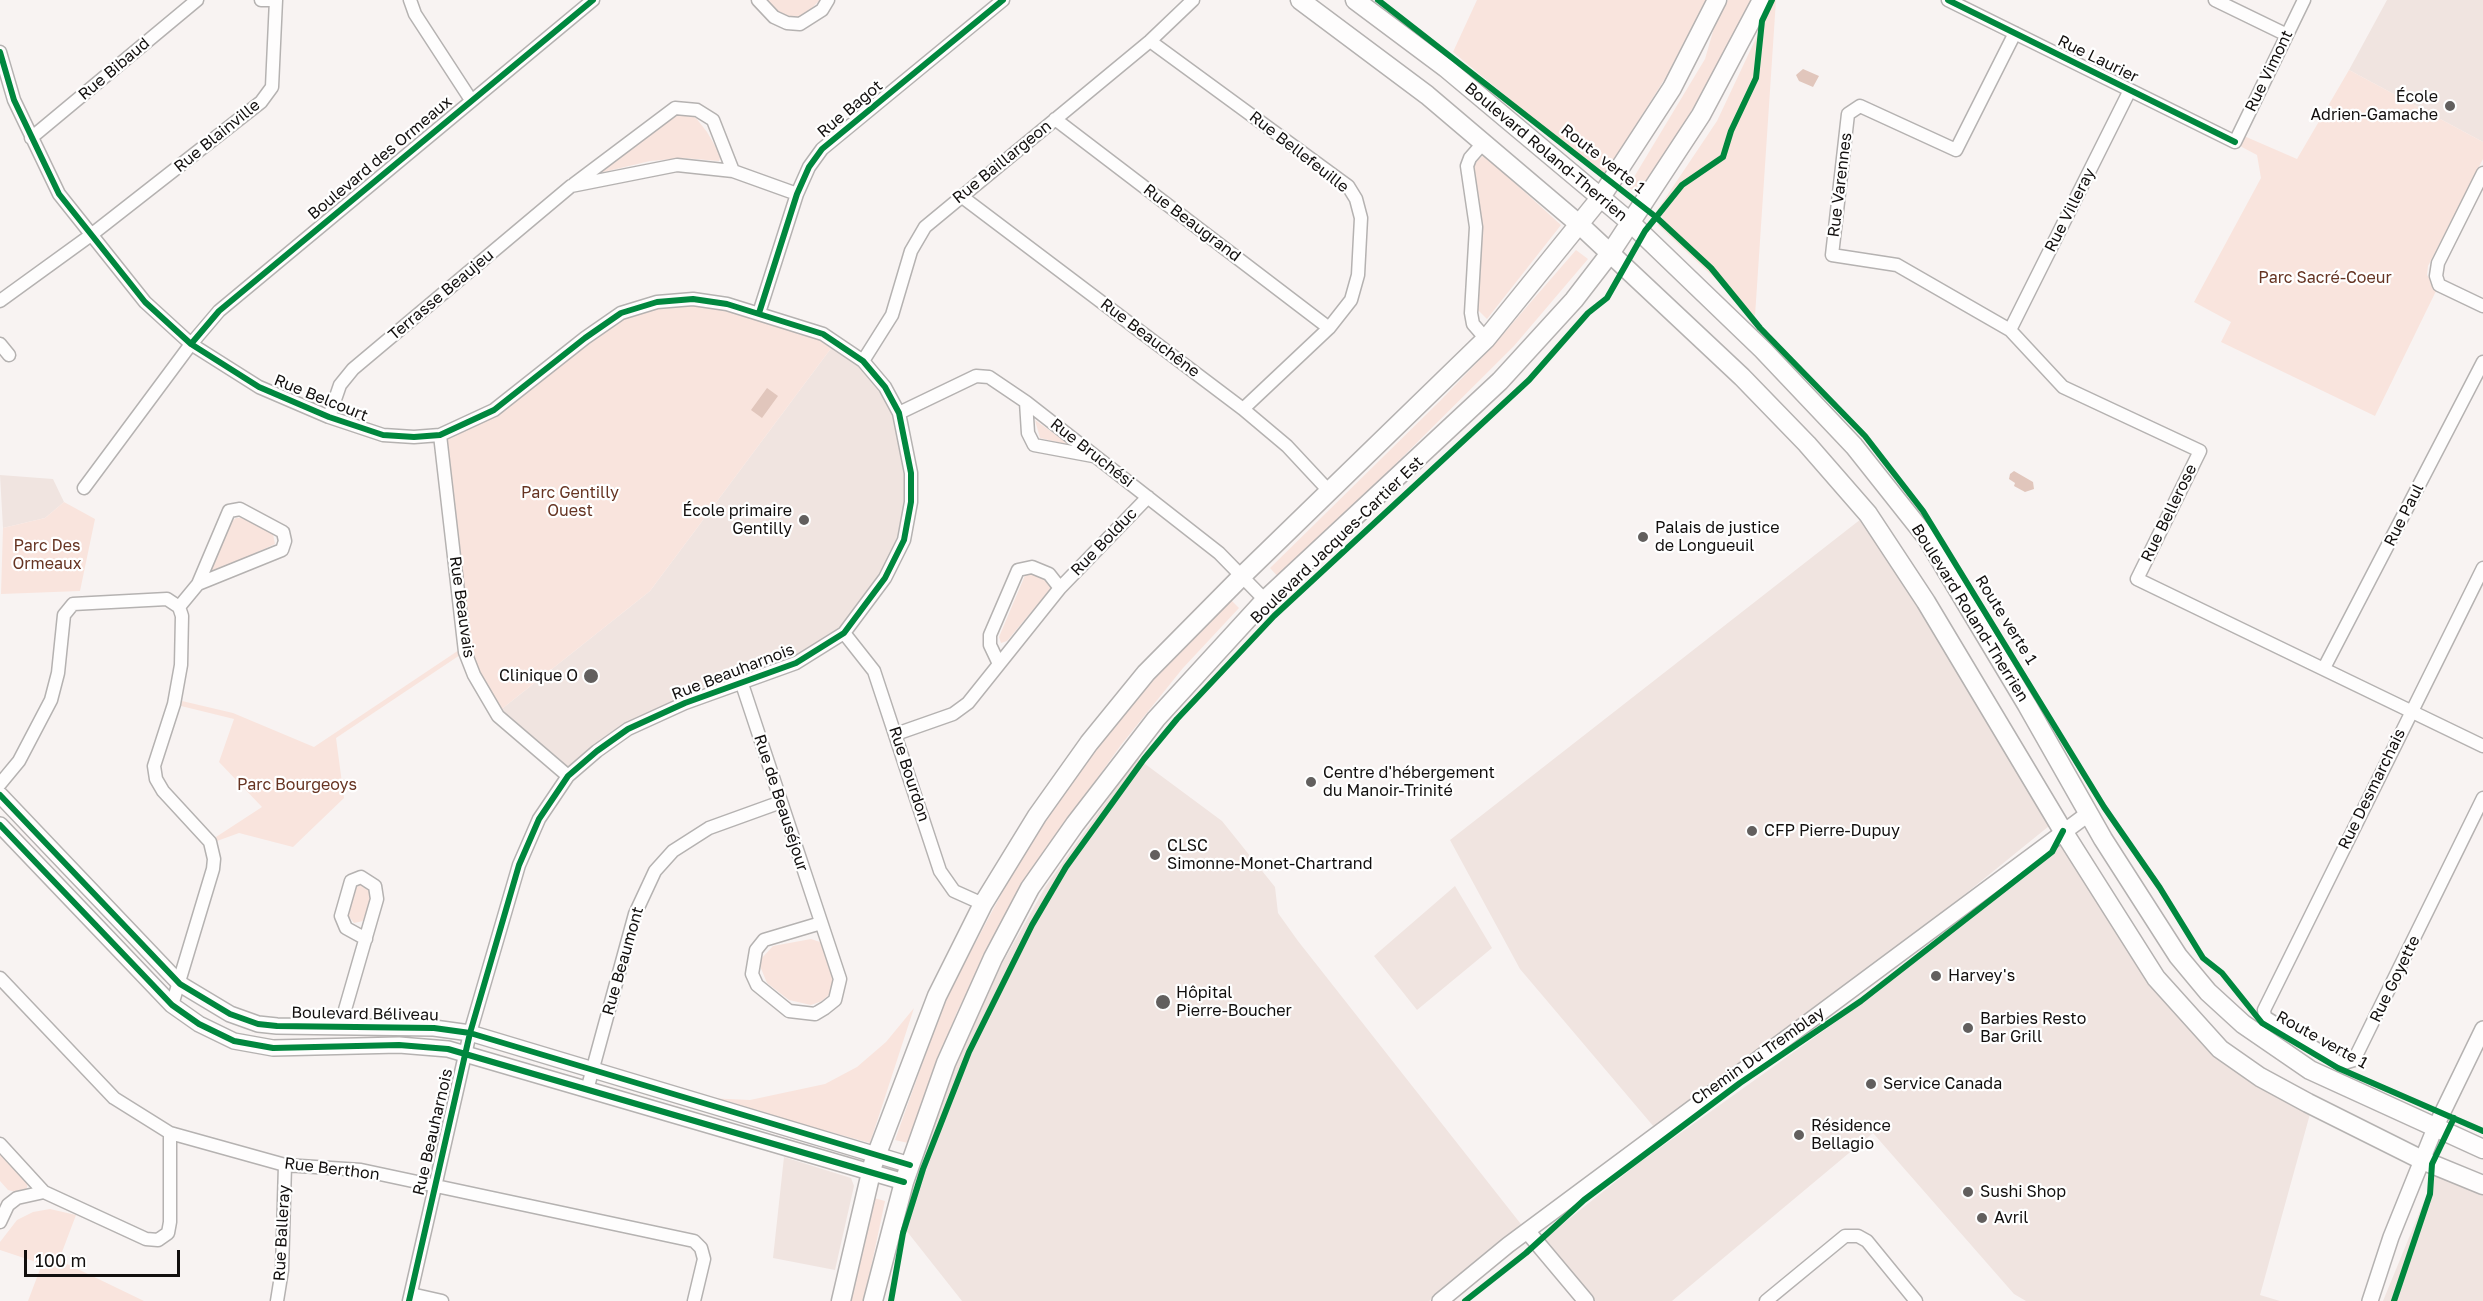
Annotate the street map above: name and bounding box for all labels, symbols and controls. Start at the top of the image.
street label: Rue Vimont [2241,27,2297,115]
street label: Rue Laurier [2054,31,2142,87]
street label: Rue Bibaud [75,34,153,104]
street label: Rue Bagot [814,76,886,142]
street label: Boulevard Roland-Therrien [1461,78,1631,226]
place label: École Adrien-Gamache [2311,87,2438,125]
street label: Boulevard des Ormeaux [304,92,456,224]
street label: Rue Blainville [170,96,264,176]
marker: École Adrien-Gamache [2443,99,2457,113]
street label: Rue Bellefeuille [1245,107,1353,197]
street label: Rue Baillargeon [949,116,1055,208]
street label: Route verte 1 [1557,120,1649,198]
street label: Rue Varennes [1824,132,1856,238]
street label: Rue Villeray [2041,165,2099,255]
street label: Rue Beaugrand [1140,180,1244,266]
street label: Terrasse Beaujeu [385,245,497,345]
park label: Parc Sacré-Coeur [2258,268,2392,288]
street label: Rue Beauchêne [1097,294,1203,382]
street label: Rue Belcourt [271,370,371,426]
street label: Rue Bruchési [1046,414,1138,492]
street label: Boulevard Jacques-Cartier Est [1247,452,1427,628]
street label: Rue Bellerose [2137,461,2201,565]
street label: Rue Paul [2380,480,2428,550]
park label: Parc Gentilly Ouest [521,483,619,521]
place label: École primaire Gentilly [683,501,792,539]
street label: Rue Bolduc [1067,504,1141,580]
marker: École primaire Gentilly [797,513,811,527]
place label: Palais de justice de Longueuil [1655,518,1780,556]
street label: Boulevard Roland-Therrien [1907,521,2033,705]
marker: Palais de justice de Longueuil [1636,530,1650,544]
park label: Parc Des Ormeaux [12,536,82,574]
street label: Rue Beauvais [445,555,479,659]
street label: Route verte 1 [1971,572,2041,668]
street label: Rue Beauharnois [669,640,797,704]
place label: Clinique O [499,666,578,686]
marker: Clinique O [582,667,600,685]
street label: Rue Bourdon [885,724,933,824]
street label: Rue Desmarchais [2334,725,2410,853]
street label: Rue de Beauséjour [750,732,812,874]
place label: Centre d'hébergement du Manoir-Trinité [1323,763,1495,801]
park label: Parc Bourgeoys [237,775,357,795]
marker: Centre d'hébergement du Manoir-Trinité [1304,775,1318,789]
place label: CFP Pierre-Dupuy [1764,821,1900,841]
marker: CFP Pierre-Dupuy [1745,824,1759,838]
place label: CLSC Simonne-Monet-Chartrand [1167,836,1372,874]
marker: CLSC Simonne-Monet-Chartrand [1148,848,1162,862]
street label: Rue Beaumont [598,904,648,1018]
street label: Rue Goyette [2366,933,2424,1025]
place label: Harvey's [1948,966,2015,986]
marker: Harvey's [1929,969,1943,983]
place label: Hôpital Pierre-Boucher [1176,983,1292,1021]
marker: Hôpital Pierre-Boucher [1154,993,1172,1011]
street label: Boulevard Béliveau [291,1003,439,1025]
street label: Chemin Du Tremblay [1688,1003,1828,1109]
street label: Route verte 1 [2273,1007,2371,1073]
place label: Barbies Resto Bar Grill [1980,1009,2086,1047]
marker: Barbies Resto Bar Grill [1961,1021,1975,1035]
street label: Rue Beauharnois [409,1067,457,1197]
place label: Service Canada [1883,1074,2002,1094]
marker: Service Canada [1864,1077,1878,1091]
place label: Résidence Bellagio [1811,1116,1891,1154]
marker: Résidence Bellagio [1792,1128,1806,1142]
street label: Rue Berthon [283,1154,381,1184]
place label: Sushi Shop [1980,1182,2066,1202]
street label: Rue Balleray [270,1184,294,1282]
marker: Sushi Shop [1961,1185,1975,1199]
place label: Avril [1994,1208,2028,1228]
marker: Avril [1975,1211,1989,1225]
scale bar [27,1238,183,1276]
text: 100 m [35,1249,86,1271]

